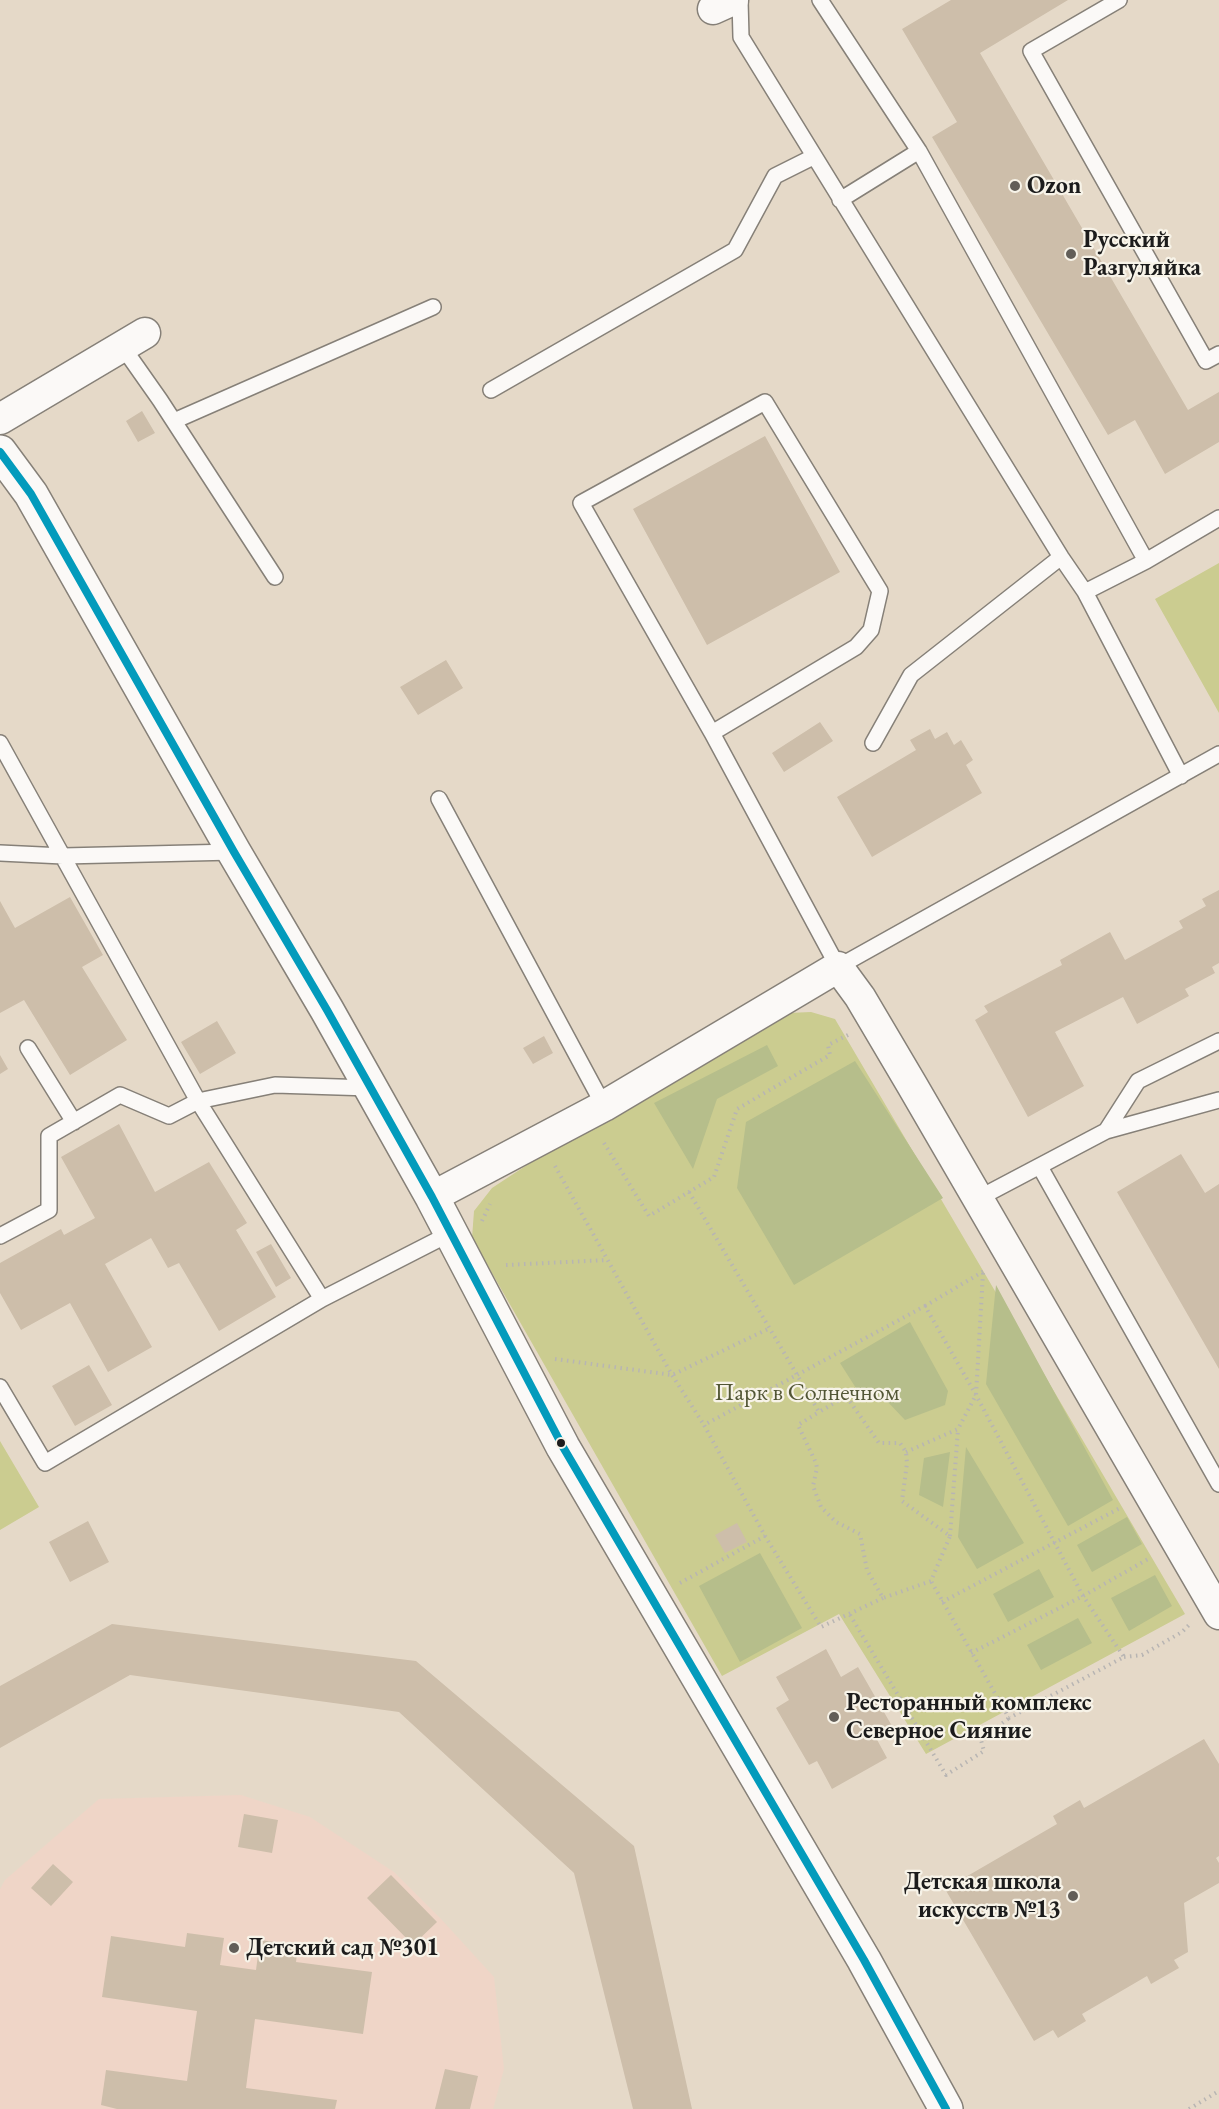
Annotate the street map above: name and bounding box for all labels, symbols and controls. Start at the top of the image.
place label: Ozon [1027,172,1081,200]
marker: Ozon [1008,179,1022,193]
place label: Русский Разгуляйка [1083,226,1201,282]
marker: Русский Разгуляйка [1064,247,1078,261]
park label: Парк в Солнечном [715,1379,899,1407]
unlabelled marker [555,1437,567,1449]
place label: Ресторанный комплекс Северное Сияние [846,1689,1092,1745]
marker: Ресторанный комплекс Северное Сияние [827,1710,841,1724]
place label: Детская школа искусств №13 [904,1868,1061,1924]
marker: Детская школа искусств №13 [1066,1889,1080,1903]
place label: Детский сад №301 [246,1934,439,1962]
marker: Детский сад №301 [227,1941,241,1955]

